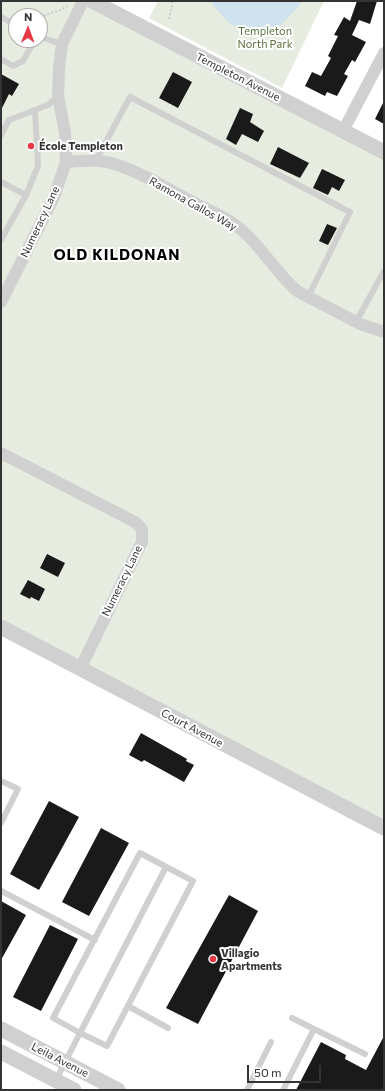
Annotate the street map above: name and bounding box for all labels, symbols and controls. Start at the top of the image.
north arrow [8,8,48,48]
text: N [24,10,32,23]
park label: Templeton North Park [237,24,293,50]
street label: Templeton Avenue [194,50,282,104]
place label: École Templeton [39,139,123,153]
marker: École Templeton [26,141,36,151]
street label: Ramona Gallos Way [147,174,239,234]
street label: Numeracy Lane [18,184,62,260]
district label: OLD KILDONAN [53,246,181,264]
street label: Numeracy Lane [99,543,145,619]
street label: Court Avenue [159,706,225,750]
place label: Villagio Apartments [221,946,282,972]
marker: Villagio Apartments [208,954,218,964]
street label: Leila Avenue [29,1040,91,1080]
scale bar [249,1057,323,1083]
text: 50 m [254,1065,282,1079]

